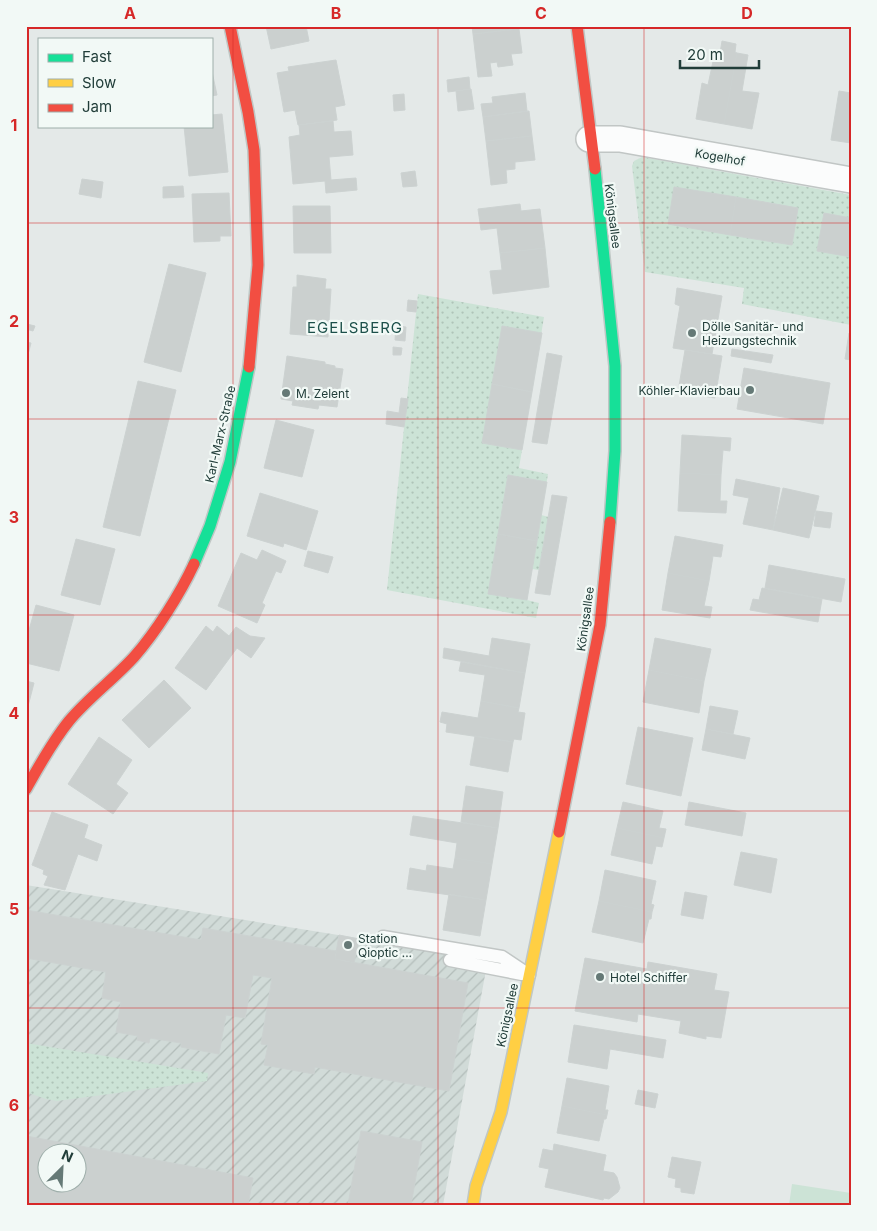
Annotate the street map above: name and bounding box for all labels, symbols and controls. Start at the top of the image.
text: A [124,3,136,23]
text: B [331,3,341,23]
text: C [535,3,547,23]
text: D [741,3,753,23]
legend [38,38,212,128]
scale bar [680,38,758,70]
text: 20 m [687,45,723,64]
text: Fast [82,47,112,66]
text: Slow [82,73,116,92]
text: Jam [82,97,112,116]
text: 1 [11,115,17,135]
street label: Kogelhof [694,145,747,169]
street label: Königsallee [602,183,624,249]
text: 2 [9,311,19,331]
district label: EGELSBERG [307,318,403,337]
place label: Dölle Sanitär- und Heizungstechnik [702,319,804,348]
marker: Dölle Sanitär- und Heizungstechnik [686,327,698,339]
place label: Köhler-Klavierbau [638,383,740,398]
street label: Karl-Marx-Straße [202,384,238,484]
marker: Köhler-Klavierbau [744,384,756,396]
place label: M. Zelent [296,386,349,401]
marker: M. Zelent [280,387,292,399]
text: 3 [9,507,19,527]
street label: Königsallee [573,586,597,652]
text: 4 [9,703,20,723]
text: 5 [9,899,19,919]
place label: Station Qioptic ... [358,931,412,960]
marker: Station Qioptic ... [342,939,354,951]
place label: Hotel Schiffer [610,970,688,985]
marker: Hotel Schiffer [594,971,606,983]
street label: Königsallee [493,982,521,1048]
text: 6 [9,1095,19,1115]
north arrow [38,1144,88,1194]
text: N [59,1146,76,1166]

